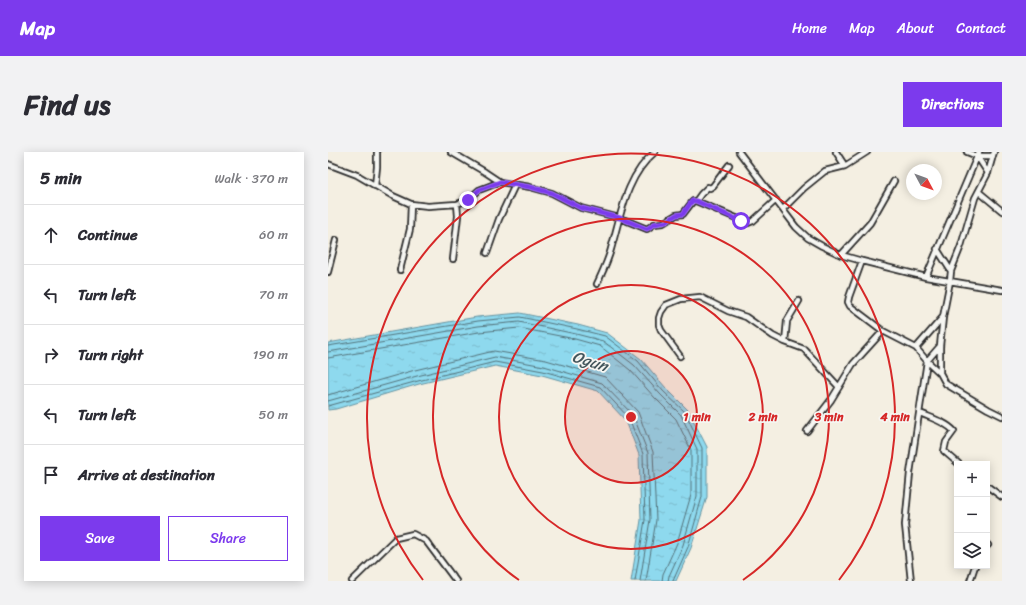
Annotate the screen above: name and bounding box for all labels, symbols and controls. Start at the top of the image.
text: Map [20,12,55,45]
text: Home [792,16,827,41]
text: Map [849,16,875,41]
text: About [897,16,934,41]
text: Contact [956,16,1006,41]
text: Find us [24,80,111,129]
button: Directions [903,82,1002,127]
text: 5 min [40,163,82,193]
north arrow [906,164,942,200]
text: Walk · 370 m [214,167,288,190]
route end [459,191,477,209]
route start [732,212,750,230]
text: Continue [78,222,138,248]
text: 60 m [259,223,288,246]
icon: ahead [40,224,62,246]
text: Turn left [78,282,136,308]
text: 70 m [259,283,288,306]
icon: left [40,284,62,306]
text: Turn right [78,342,143,368]
water label: Ogun [569,342,614,381]
text: 190 m [253,343,288,366]
icon: right [40,344,62,366]
text: Turn left [78,402,136,428]
text: 50 m [258,403,288,426]
icon: left [40,404,62,426]
text: 1 min [683,406,711,428]
text: 2 min [747,406,778,428]
text: 3 min [814,406,844,428]
text: 4 min [879,406,910,428]
centre of rings [624,410,638,424]
map controls [954,461,990,569]
button: + [954,461,990,497]
text: Arrive at destination [78,462,215,488]
icon: arrive [40,464,62,486]
button: − [954,497,990,533]
button: Save [40,516,160,561]
button: Share [168,516,288,561]
button: layers [954,533,990,569]

